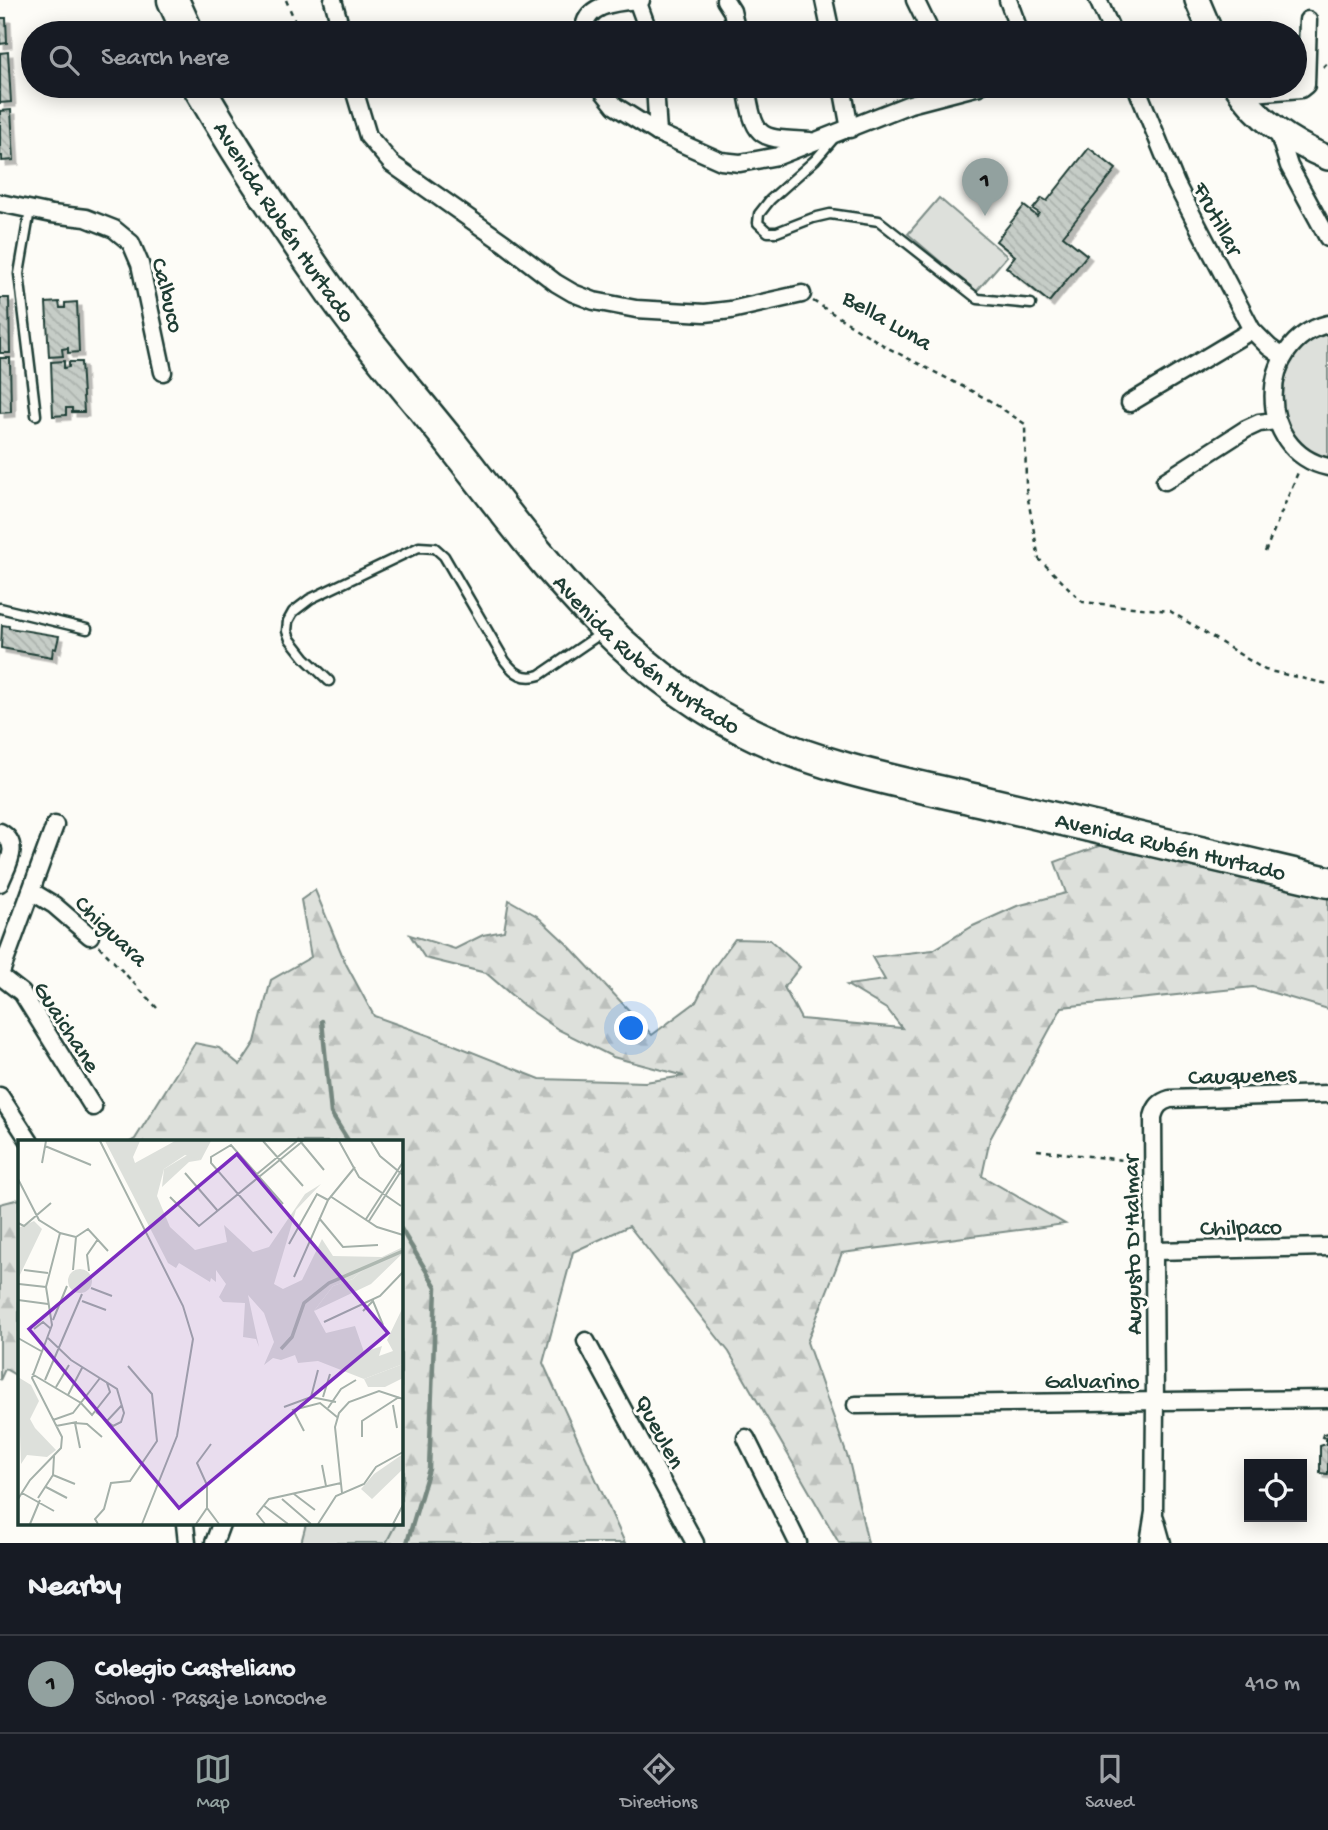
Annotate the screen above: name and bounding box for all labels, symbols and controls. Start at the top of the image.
search box [21,21,1307,98]
icon: search [45,41,83,79]
text: Search here [101,44,229,75]
street label: Avenida Rubén Hurtado [205,117,360,330]
pin: 1 [962,158,1008,216]
street label: Frutillar [1184,177,1249,264]
street label: Calbuco [142,255,189,336]
street label: Bella Luna [835,284,937,360]
street label: Avenida Rubén Hurtado [545,570,744,743]
street label: Avenida Rubén Hurtado [1052,807,1288,890]
street label: Chiguara [67,890,153,975]
street label: Guaichane [25,977,106,1080]
your location [614,1011,648,1045]
street label: Cauquenes [1188,1061,1298,1094]
inset map [18,1140,402,1526]
street label: Augusto D'Halmar [1118,1152,1151,1335]
street label: Chilpaco [1200,1214,1282,1245]
street label: Galvarino [1044,1369,1140,1398]
street label: Queulen [626,1390,690,1475]
map controls [1244,1459,1307,1522]
button: locate [1244,1459,1307,1522]
text: Nearby [28,1571,121,1606]
text: Colegio Casteliano [95,1655,296,1686]
text: 1 [46,1671,56,1698]
text: 410 m [1245,1671,1300,1698]
text: School · Pasaje Loncoche [95,1686,327,1713]
tab: Map [194,1750,232,1815]
tab: Directions [620,1750,697,1815]
tab: Saved [1085,1750,1134,1815]

